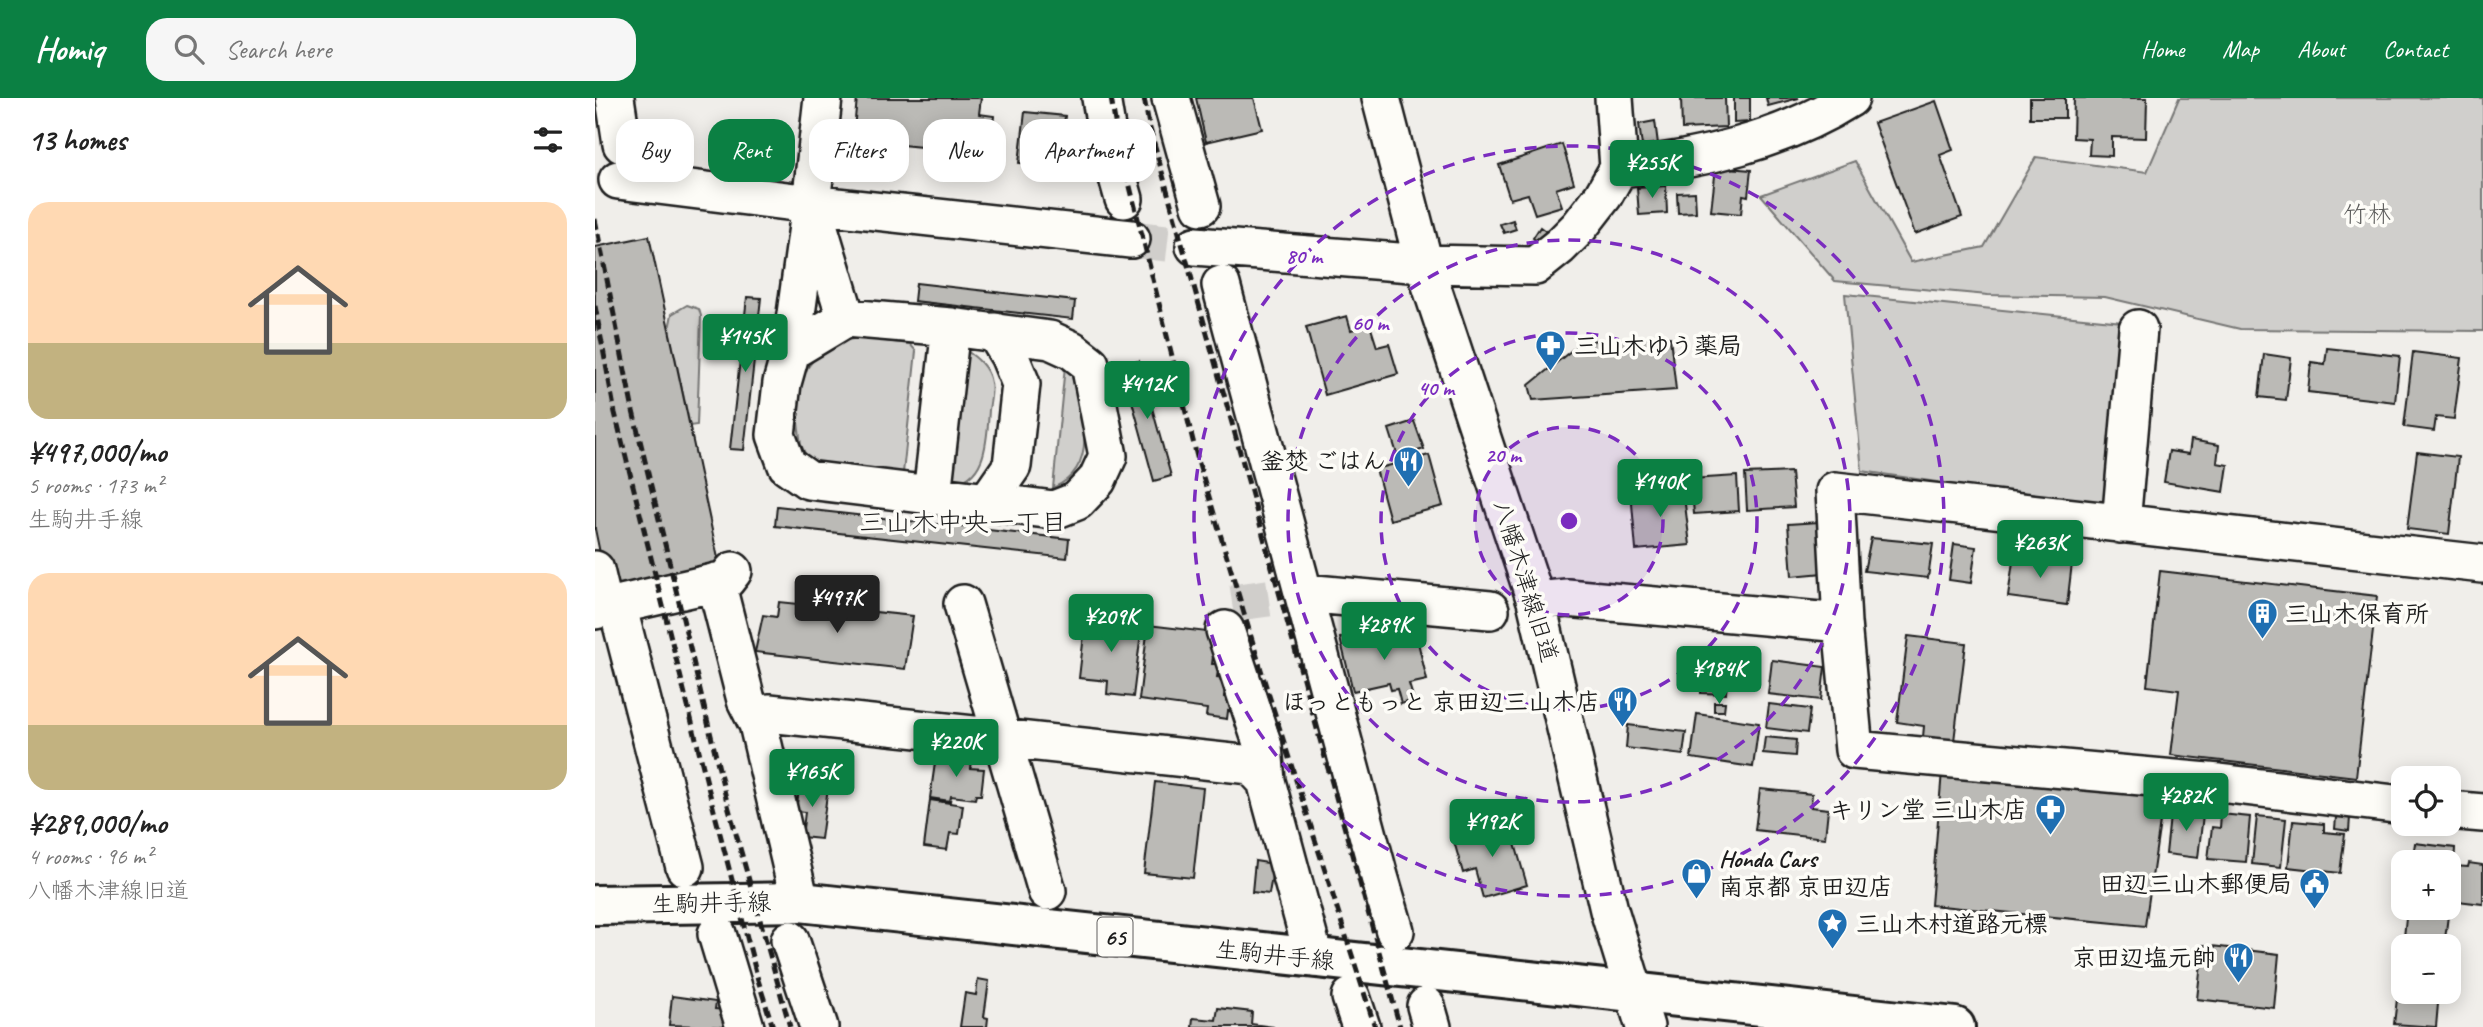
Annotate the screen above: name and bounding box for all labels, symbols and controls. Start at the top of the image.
search box [146,18,636,81]
text: Homiq [35,28,104,70]
icon: search [170,30,208,68]
text: Search here [226,33,331,66]
text: Home [2141,34,2184,64]
text: Map [2222,34,2259,64]
text: About [2297,34,2345,64]
text: Contact [2383,34,2448,64]
chip: Buy [616,119,694,182]
chip: Rent [708,119,795,182]
chip: Filters [809,119,909,182]
chip: New [923,119,1006,182]
chip: Apartment [1020,119,1156,182]
text: 13 homes [28,121,126,159]
icon: filters [529,121,567,159]
pin: ¥255K [1603,140,1701,200]
text: ¥255K [1626,148,1678,177]
park label: 竹林 [2343,199,2391,229]
text: 80 m [1286,243,1324,269]
icon: home [235,247,361,373]
text: 60 m [1352,310,1390,336]
pin: ¥145K [696,314,794,374]
text: ¥145K [719,322,771,351]
pharmacy icon: 三山木ゆう薬局 [1534,329,1568,373]
place label: 三山木ゆう薬局 [1574,331,1742,361]
pin: ¥412K [1098,362,1196,421]
text: ¥412K [1120,369,1174,398]
text: 40 m [1418,375,1456,401]
text: ¥497,000/mo [28,433,166,471]
text: 20 m [1485,442,1523,468]
restaurant icon: 釜焚 ごはん [1392,444,1426,488]
place label: 釜焚 ごはん [1260,446,1386,476]
pin: ¥140K [1611,460,1709,519]
text: ¥140K [1633,467,1687,496]
text: 5 rooms · 173 m² [28,471,163,500]
street label: 八幡木津線旧道 [1487,496,1565,666]
text: 生駒井手線 [28,505,143,534]
district label: 三山木中央一丁目 [859,506,1067,539]
centre of rings [1557,509,1581,533]
pin: ¥263K [1991,520,2089,580]
text: ¥263K [2013,528,2067,557]
pin: ¥497K [788,575,886,635]
text: ¥497K [811,583,863,612]
pin: ¥209K [1062,594,1160,654]
building icon: 三山木保育所 [2245,597,2279,641]
place label: 三山木保育所 [2285,599,2429,629]
text: ¥209K [1085,602,1137,631]
pin: ¥289K [1335,602,1433,662]
text: ¥289K [1358,610,1410,639]
icon: home [235,618,361,744]
pin: ¥184K [1670,646,1768,706]
text: ¥184K [1692,654,1746,683]
restaurant icon: ほっともっと 京田辺三山木店 [1606,685,1640,729]
place label: ほっともっと 京田辺三山木店 [1282,687,1600,717]
pin: ¥220K [907,720,1005,779]
text: ¥220K [929,727,983,756]
pin: ¥165K [763,750,861,809]
text: ¥165K [785,757,839,786]
map controls [2391,766,2461,1004]
button: locate [2391,766,2461,836]
pin: ¥282K [2137,774,2235,833]
text: ¥282K [2159,781,2213,810]
pharmacy icon: キリン堂 三山木店 [2033,793,2067,837]
place label: キリン堂 三山木店 [1829,795,2027,825]
pin: ¥192K [1443,800,1541,859]
text: ¥289,000/mo [28,804,167,842]
text: ¥192K [1466,807,1518,836]
text: 4 rooms · 96 m² [28,842,152,871]
place label: Honda Cars 南京都 京田辺店 [1719,844,1893,902]
button: + [2391,850,2461,920]
shop icon: Honda Cars 南京都 京田辺店 [1679,856,1713,900]
public building icon: 田辺三山木郵便局 [2298,867,2332,911]
place label: 田辺三山木郵便局 [2100,869,2292,899]
text: 八幡木津線旧道 [28,876,189,905]
street label: 生駒井手線 [651,887,771,919]
place icon: 三山木村道路元標 [1816,907,1850,951]
place label: 三山木村道路元標 [1856,909,2048,939]
road number: 65 [1098,918,1133,957]
street label: 生駒井手線 [1214,934,1336,976]
button: − [2391,934,2461,1004]
restaurant icon: 京田辺塩元帥 [2222,941,2256,985]
place label: 京田辺塩元帥 [2072,943,2216,973]

